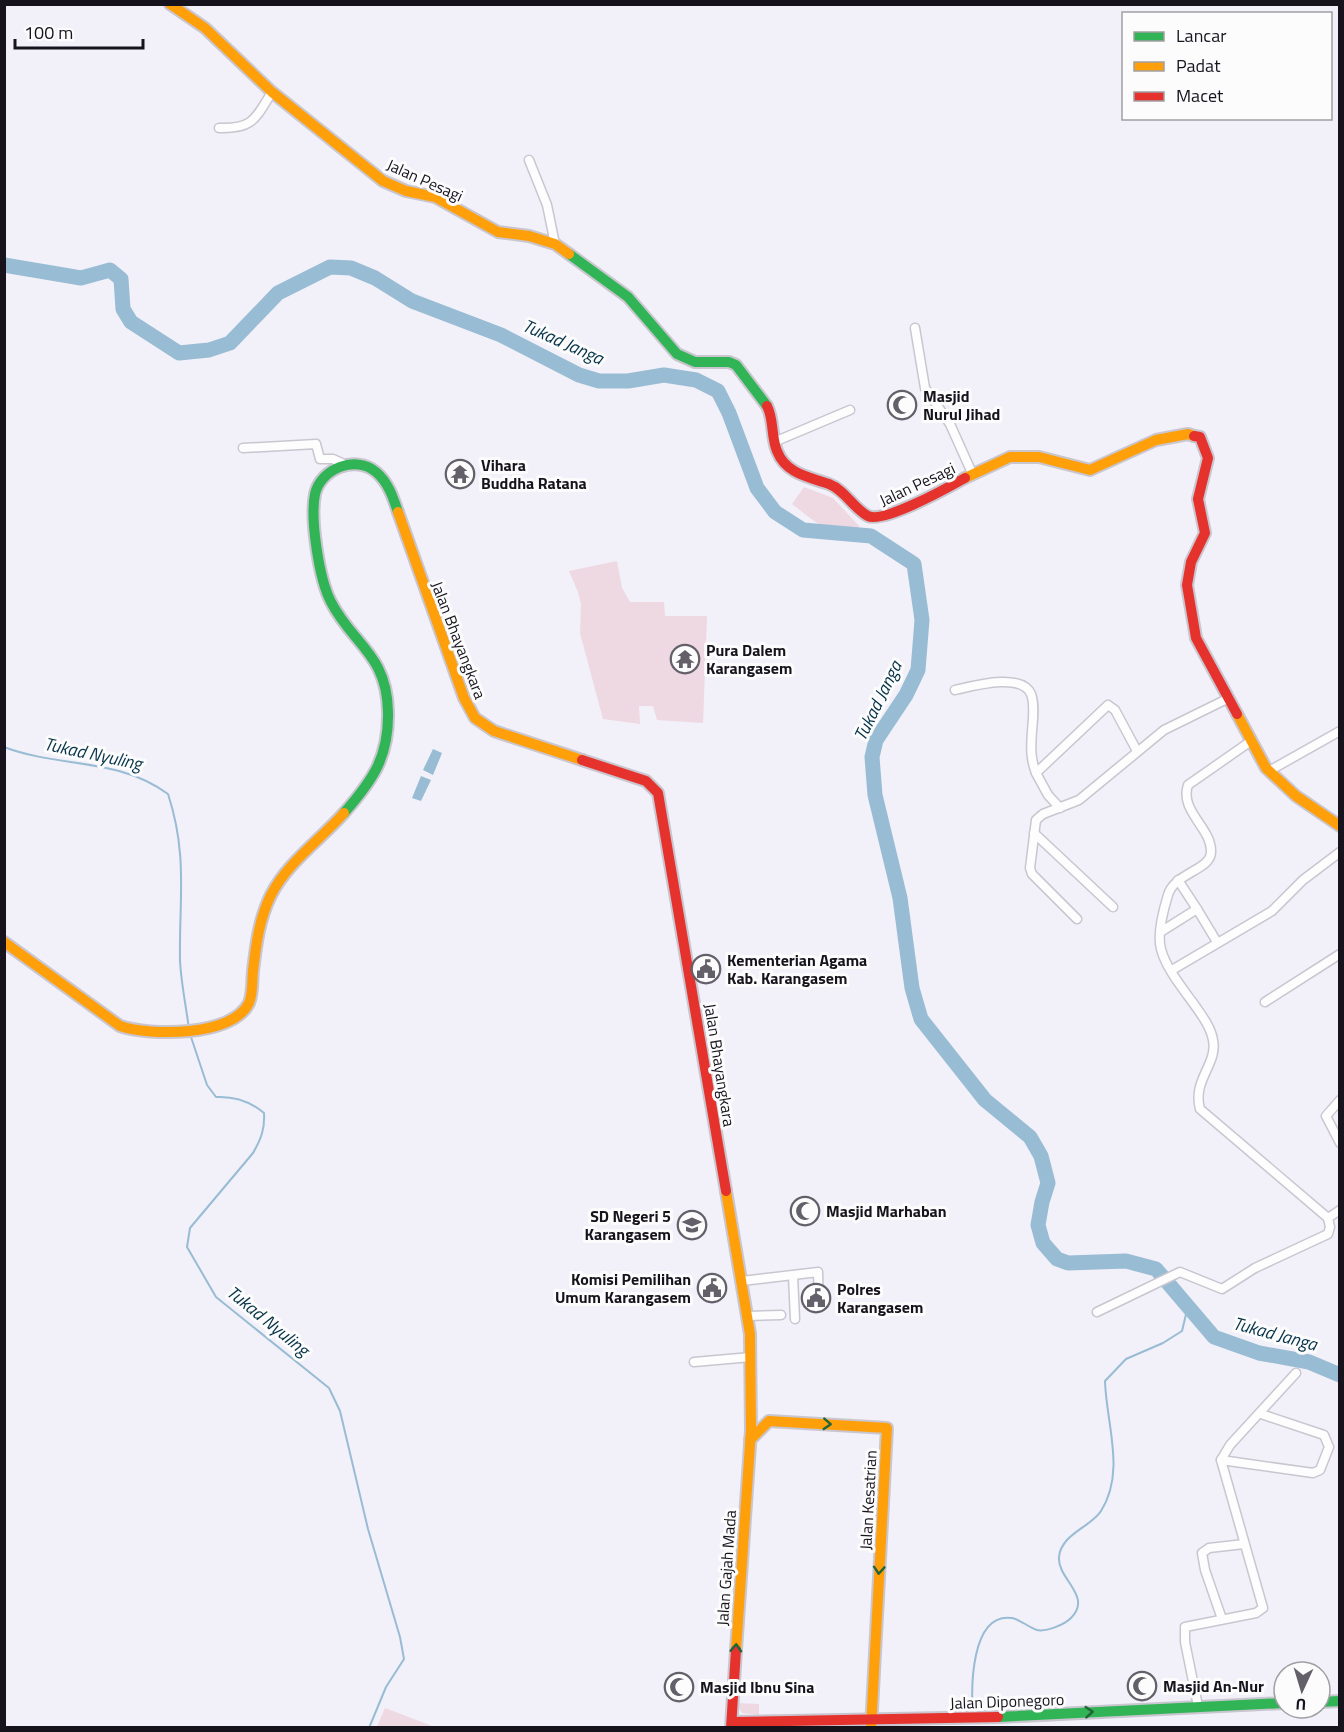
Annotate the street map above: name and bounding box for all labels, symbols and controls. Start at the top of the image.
scale bar [15,12,142,50]
legend [1122,12,1332,120]
text: 100 m [24,19,73,46]
text: Lancar [1176,22,1226,49]
text: Padat [1176,52,1221,79]
text: Macet [1176,82,1224,109]
street label: Jalan Pesagi [383,153,467,207]
water label: Tukad Janga [518,312,609,372]
place label: Masjid Nurul Jihad [923,384,1000,426]
mosque icon: Masjid Nurul Jihad [886,389,918,421]
place label: Vihara Buddha Ratana [481,453,587,495]
street label: Jalan Pesagi [875,456,959,512]
temple icon: Vihara Buddha Ratana [444,458,476,490]
street label: Jalan Bhayangkara [425,578,493,702]
place label: Pura Dalem Karangasem [706,638,792,680]
temple icon: Pura Dalem Karangasem [669,643,701,675]
water label: Tukad Janga [847,655,909,745]
water label: Tukad Nyuling [42,730,147,778]
place label: Kementerian Agama Kab. Karangasem [727,948,867,990]
public building icon: Kementerian Agama Kab. Karangasem [690,953,722,985]
street label: Jalan Bhayangkara [698,1002,742,1128]
mosque icon: Masjid Marhaban [789,1195,821,1227]
place label: Masjid Marhaban [826,1199,947,1223]
place label: SD Negeri 5 Karangasem [585,1204,671,1246]
school or university icon: SD Negeri 5 Karangasem [676,1209,708,1241]
place label: Komisi Pemilihan Umum Karangasem [555,1267,691,1309]
public building icon: Komisi Pemilihan Umum Karangasem [696,1272,728,1304]
place label: Polres Karangasem [837,1277,923,1319]
water label: Tukad Nyuling [221,1279,317,1364]
public building icon: Polres Karangasem [800,1282,832,1314]
water label: Tukad Janga [1230,1309,1321,1358]
one-way arrow [823,1418,832,1431]
street label: Jalan Kesatrian [853,1449,883,1551]
street label: Jalan Gajah Mada [710,1509,742,1627]
one-way arrow [872,1565,885,1574]
one-way arrow [730,1644,743,1653]
north arrow [1272,1660,1332,1720]
mosque icon: Masjid An-Nur [1126,1670,1158,1702]
mosque icon: Masjid Ibnu Sina [663,1671,695,1703]
place label: Masjid An-Nur [1163,1674,1264,1698]
place label: Masjid Ibnu Sina [700,1675,814,1699]
street label: Jalan Diponegoro [949,1687,1065,1715]
text: U [1295,1693,1307,1717]
one-way arrow [1084,1706,1093,1719]

